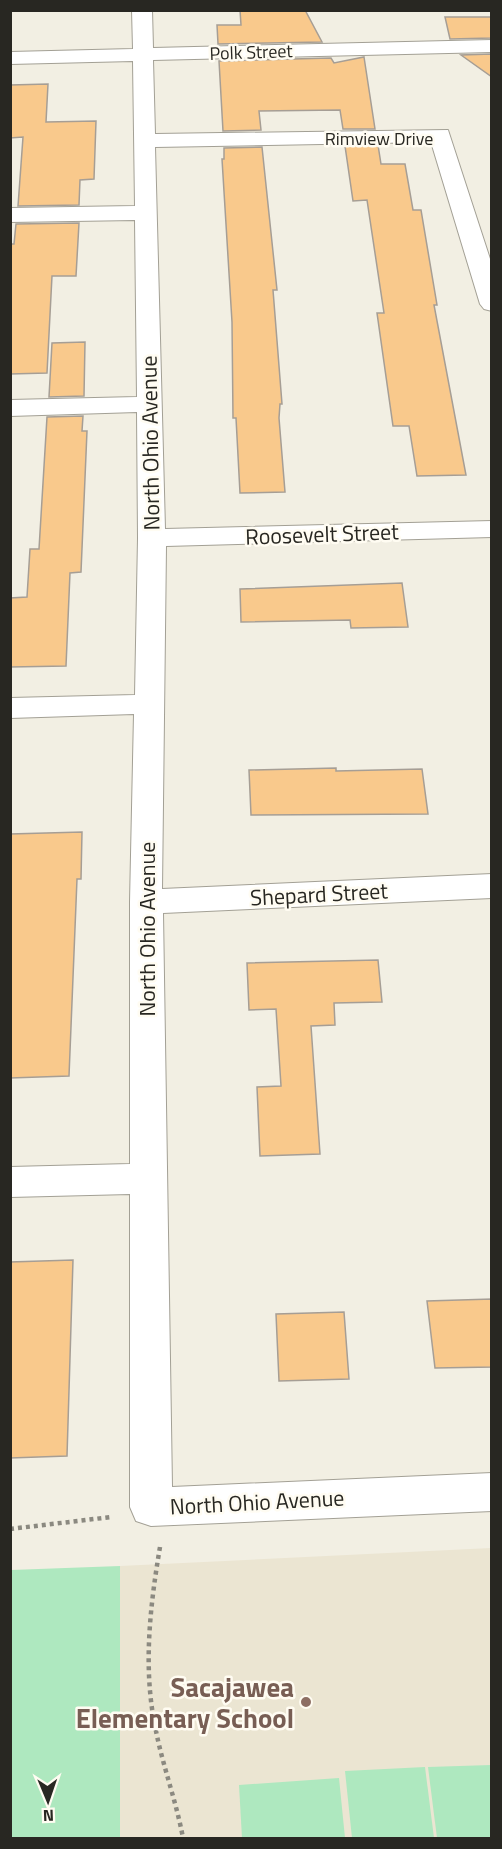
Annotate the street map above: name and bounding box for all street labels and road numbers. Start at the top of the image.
street label: Polk Street [209,37,294,67]
street label: Rimview Drive [325,125,433,152]
street label: North Ohio Avenue [131,355,169,531]
street label: Roosevelt Street [245,514,400,554]
street label: North Ohio Avenue [130,842,164,1016]
street label: Shepard Street [249,873,389,915]
street label: North Ohio Avenue [169,1480,345,1524]

